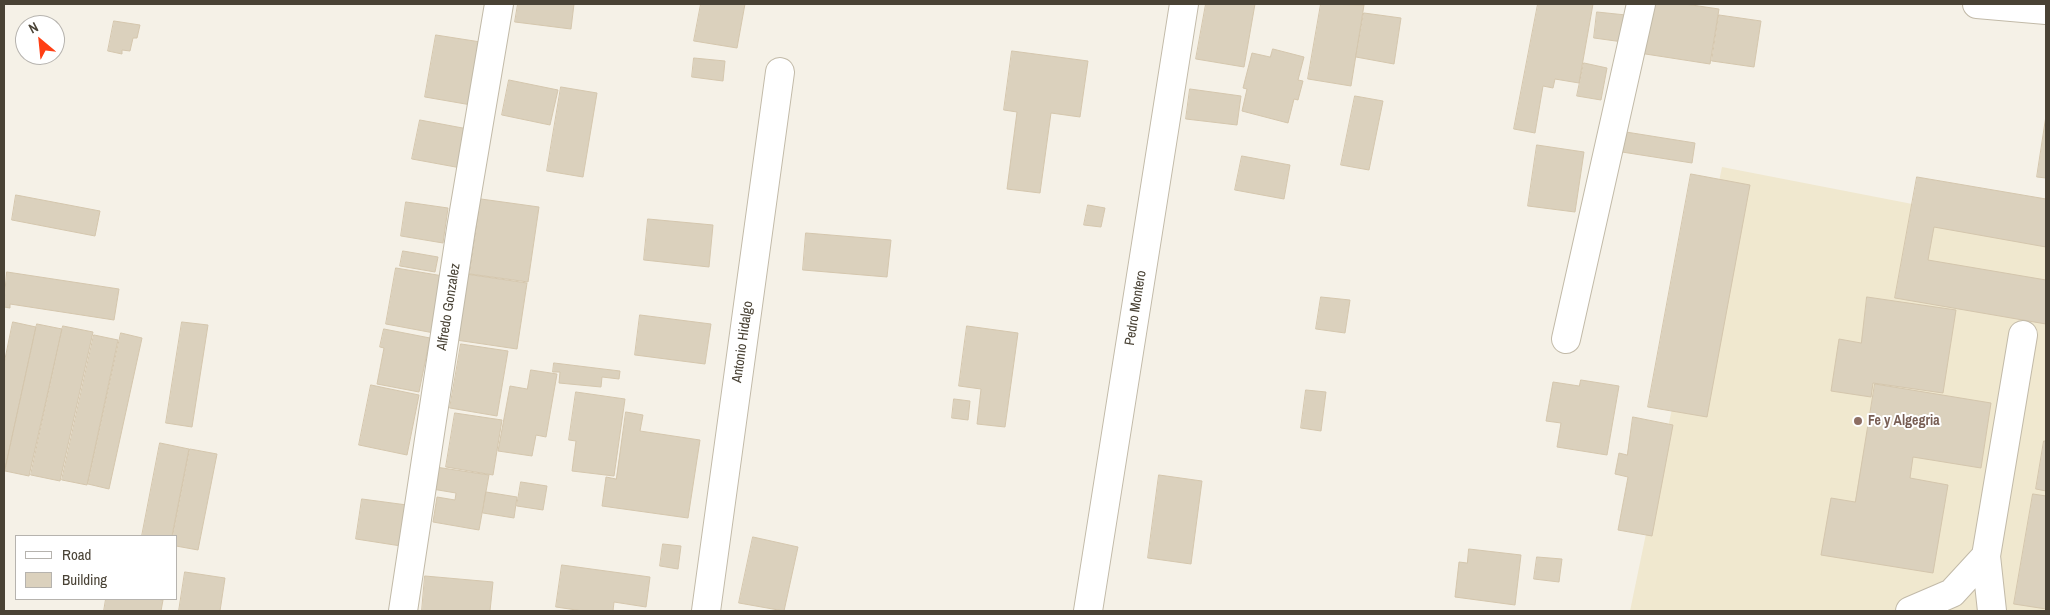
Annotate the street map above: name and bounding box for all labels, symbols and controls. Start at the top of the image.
north arrow [15,15,65,65]
text: N [26,18,41,38]
street label: Alfredo Gonzalez [434,262,464,352]
street label: Pedro Montero [1122,269,1150,347]
street label: Antonio Hidalgo [729,300,757,384]
place label: Fe y Algegria [1868,413,1940,429]
marker: Fe y Algegria [1852,415,1864,427]
legend [15,535,178,600]
text: Road [62,544,91,565]
text: Building [62,569,107,590]

